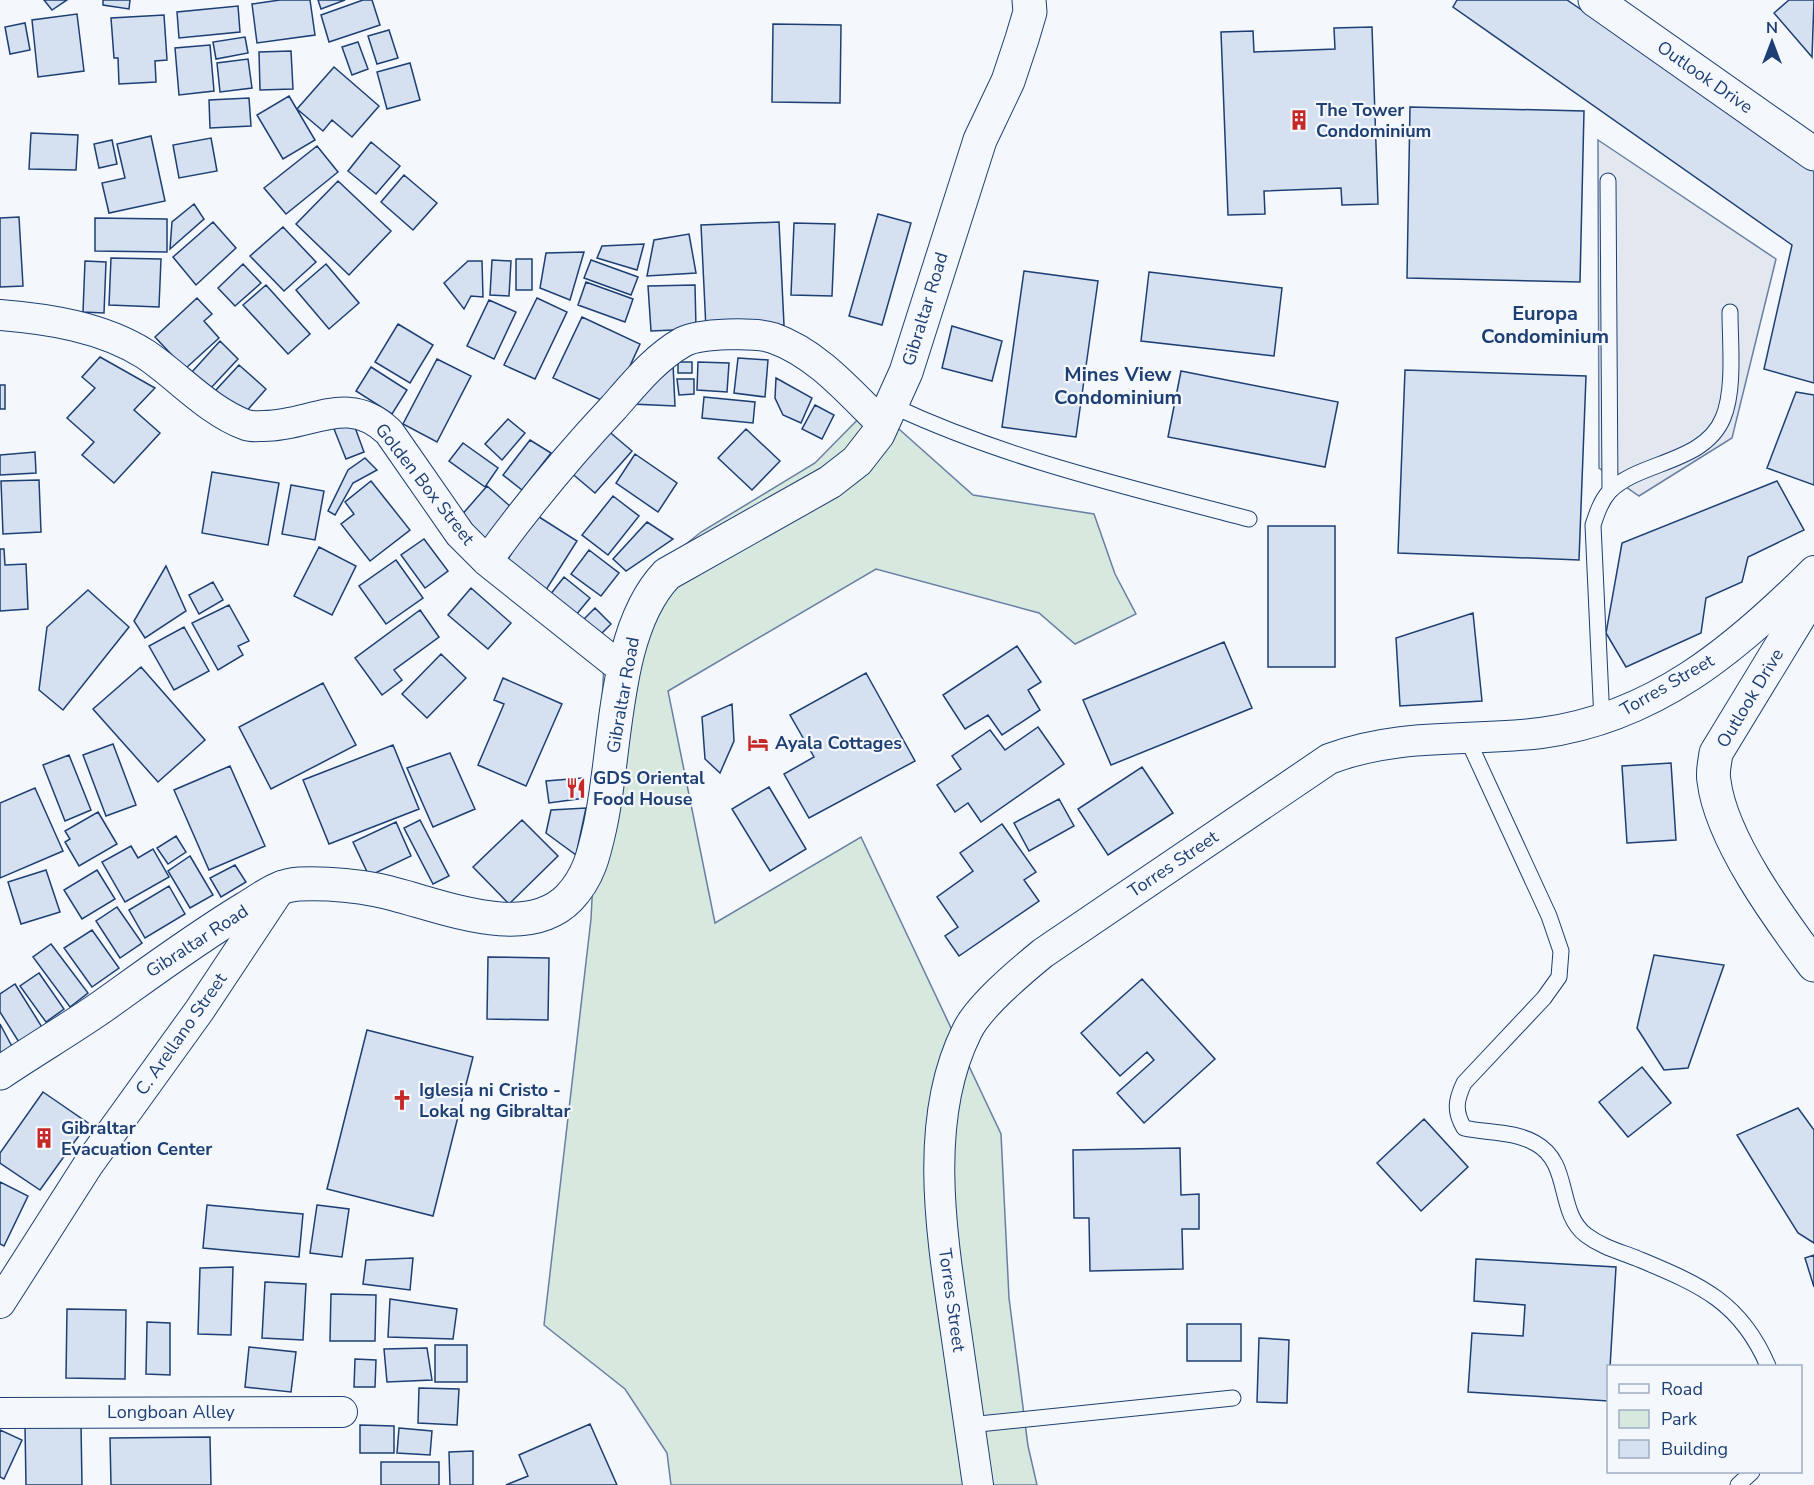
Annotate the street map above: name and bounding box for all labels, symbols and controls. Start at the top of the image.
north arrow [1742,12,1802,72]
text: N [1766,17,1778,39]
street label: Outlook Drive [1652,35,1758,119]
place label: The Tower Condominium [1316,98,1431,143]
building icon: The Tower Condominium [1287,108,1311,132]
street label: Gibraltar Road [896,249,954,369]
district label: Europa Condominium [1481,300,1609,350]
district label: Mines View Condominium [1054,361,1182,411]
street label: Golden Box Street [370,418,481,550]
street label: Gibraltar Road [601,635,645,755]
street label: Outlook Drive [1711,644,1789,752]
street label: Torres Street [1616,648,1719,721]
hotel icon: Ayala Cottages [746,731,770,755]
place label: Ayala Cottages [775,731,902,755]
place label: GDS Oriental Food House [593,766,705,811]
restaurant icon: GDS Oriental Food House [564,776,588,800]
street label: Torres Street [1123,825,1223,903]
street label: Gibraltar Road [141,899,253,983]
street label: C. Arellano Street [130,967,233,1100]
place label: Iglesia ni Cristo - Lokal ng Gibraltar [419,1078,570,1123]
church icon: Iglesia ni Cristo - Lokal ng Gibraltar [390,1088,414,1112]
place label: Gibraltar Evacuation Center [61,1116,212,1161]
building icon: Gibraltar Evacuation Center [32,1126,56,1150]
street label: Torres Street [933,1247,971,1354]
legend [1607,1365,1802,1473]
text: Road [1661,1377,1703,1401]
street label: Longboan Alley [107,1400,236,1424]
text: Park [1661,1407,1698,1431]
text: Building [1661,1437,1728,1461]

